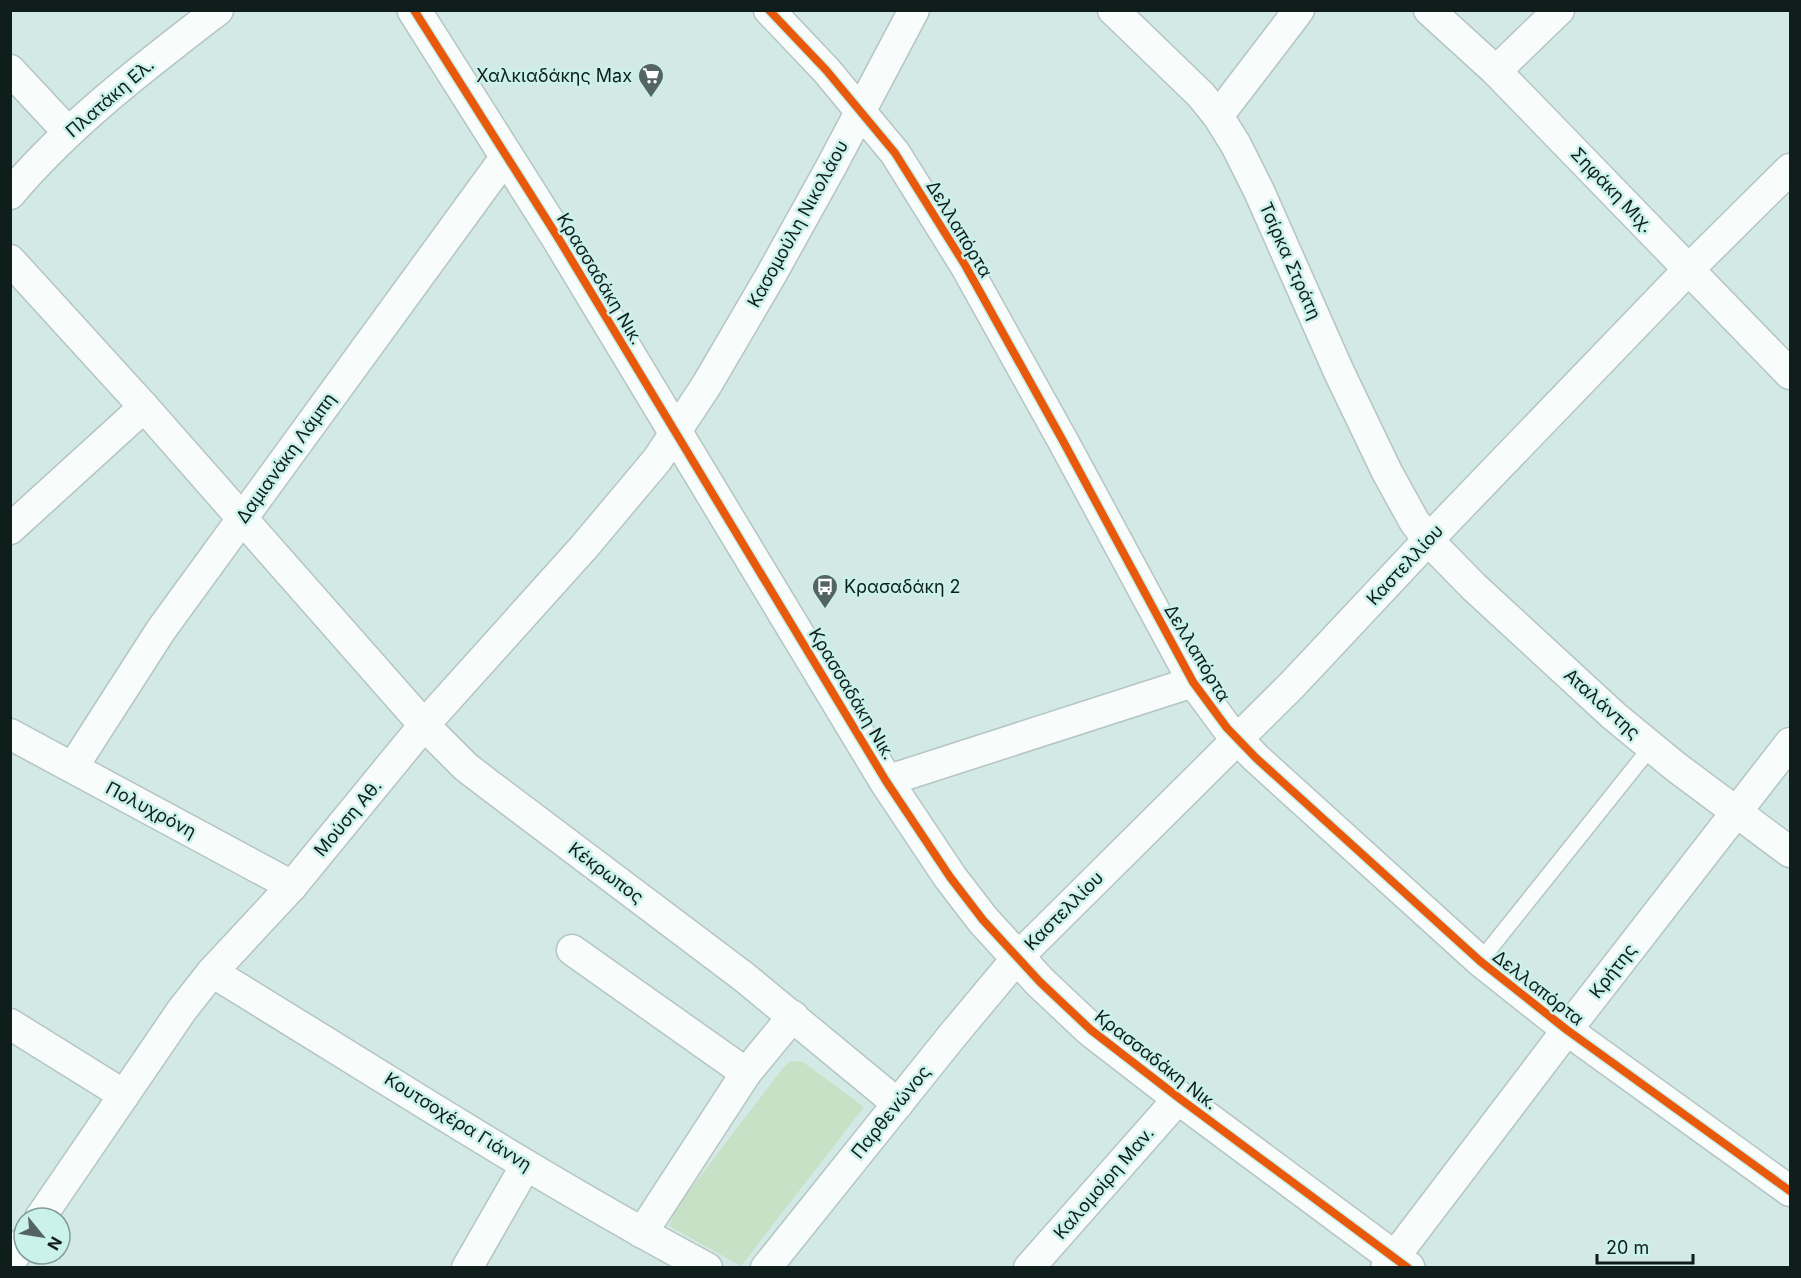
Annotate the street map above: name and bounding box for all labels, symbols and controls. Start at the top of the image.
street label: Πλατάκη Ελ. [61,54,158,142]
supermarket icon: Χαλκιαδάκης Max [636,61,666,99]
place label: Χαλκιαδάκης Max [476,65,632,86]
street label: Κασομούλη Νικολάου [743,137,852,311]
street label: Σηφάκη Μιχ. [1567,143,1658,236]
street label: Δελλαπόρτα [922,176,997,281]
street label: Τσίρκα Στράτη [1255,199,1326,323]
street label: Κρασσαδάκη Νικ. [553,209,648,348]
street label: Δαμιανάκη Λάμπη [231,389,340,527]
street label: Καστελλίου [1362,520,1447,609]
bus stop icon: Κρασαδάκη 2 [810,572,840,610]
place label: Κρασαδάκη 2 [844,576,961,597]
street label: Δελλαπόρτα [1160,600,1235,705]
street label: Κρασσαδάκη Νικ. [805,624,900,763]
street label: Αταλάντης [1560,664,1645,743]
street label: Μούση Αθ. [309,775,386,860]
street label: Πολυχρόνη [102,777,200,842]
street label: Κέκρωπος [565,838,648,908]
street label: Καστελλίου [1020,867,1107,954]
street label: Κρήτης [1585,939,1640,1002]
street label: Δελλαπόρτα [1489,946,1588,1030]
street label: Κρασσαδάκη Νικ. [1091,1005,1222,1114]
street label: Παρθενώνος [847,1061,934,1162]
street label: Κουτσοχέρα Γιάννη [381,1068,536,1175]
street label: Καλομοίρη Μαν. [1049,1122,1158,1243]
north arrow [12,1206,72,1266]
scale bar [1597,1227,1693,1265]
text: N [43,1233,67,1254]
text: 20 m [1606,1237,1649,1258]

